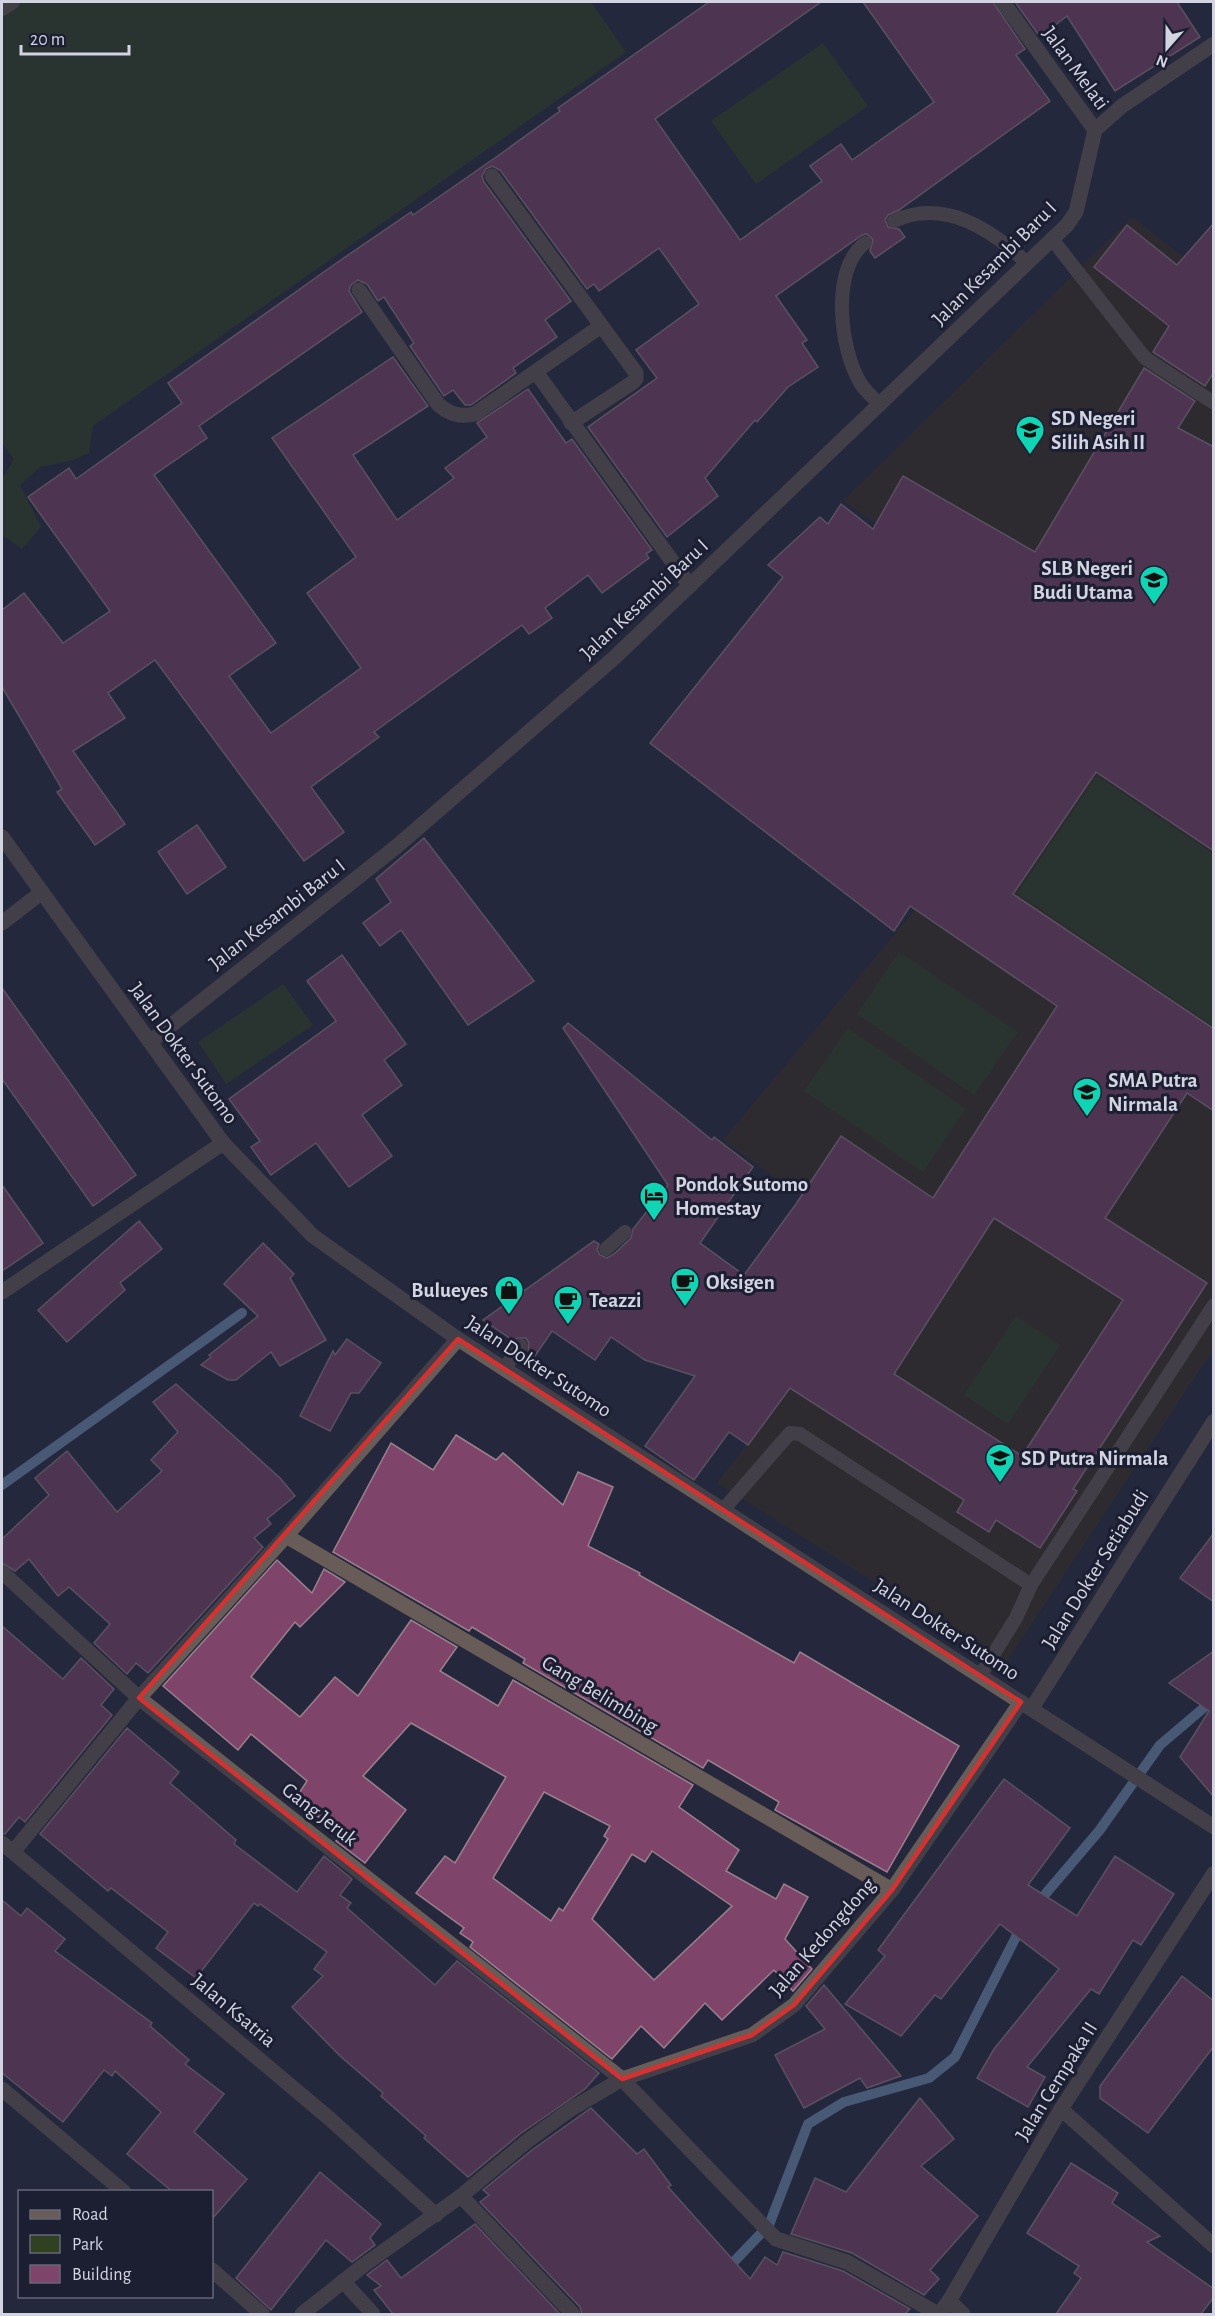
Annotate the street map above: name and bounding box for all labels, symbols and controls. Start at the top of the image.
scale bar [21,18,129,56]
north arrow [1137,18,1197,78]
street label: Jalan Melati [1039,23,1113,114]
text: 20 m [30,31,65,49]
text: N [1154,52,1170,71]
street label: Jalan Kesambi Baru I [928,197,1061,330]
place label: SD Negeri Silih Asih II [1051,408,1145,453]
school or university icon: SD Negeri Silih Asih II [1014,414,1046,456]
street label: Jalan Kesambi Baru I [576,535,712,664]
place label: SLB Negeri Budi Utama [1033,558,1133,603]
school or university icon: SLB Negeri Budi Utama [1138,564,1170,606]
street label: Jalan Kesambi Baru I [205,855,349,974]
street label: Jalan Dokter Sutomo [125,979,242,1128]
place label: SMA Putra Nirmala [1108,1070,1198,1115]
school or university icon: SMA Putra Nirmala [1071,1076,1103,1118]
place label: Pondok Sutomo Homestay [675,1174,808,1219]
hotel icon: Pondok Sutomo Homestay [638,1180,670,1222]
cafe icon: Oksigen [669,1266,701,1308]
place label: Oksigen [706,1272,775,1293]
shop icon: Bulueyes [493,1274,525,1316]
place label: Bulueyes [411,1280,488,1301]
cafe icon: Teazzi [552,1284,584,1326]
place label: Teazzi [589,1290,642,1311]
street label: Jalan Dokter Sutomo [462,1312,615,1421]
school or university icon: SD Putra Nirmala [984,1442,1016,1484]
place label: SD Putra Nirmala [1021,1448,1168,1469]
street label: Jalan Dokter Setiabudi [1038,1486,1153,1652]
street label: Jalan Dokter Sutomo [870,1575,1023,1684]
street label: Gang Belimbing [538,1652,662,1738]
street label: Gang Jeruk [278,1779,362,1850]
street label: Jalan Kedongdong [765,1873,880,2001]
street label: Jalan Ksatria [188,1970,280,2051]
street label: Jalan Cempaka II [1012,2018,1101,2144]
legend [18,2190,213,2298]
text: Road [72,2206,108,2224]
text: Park [72,2236,104,2254]
text: Building [72,2266,132,2284]

